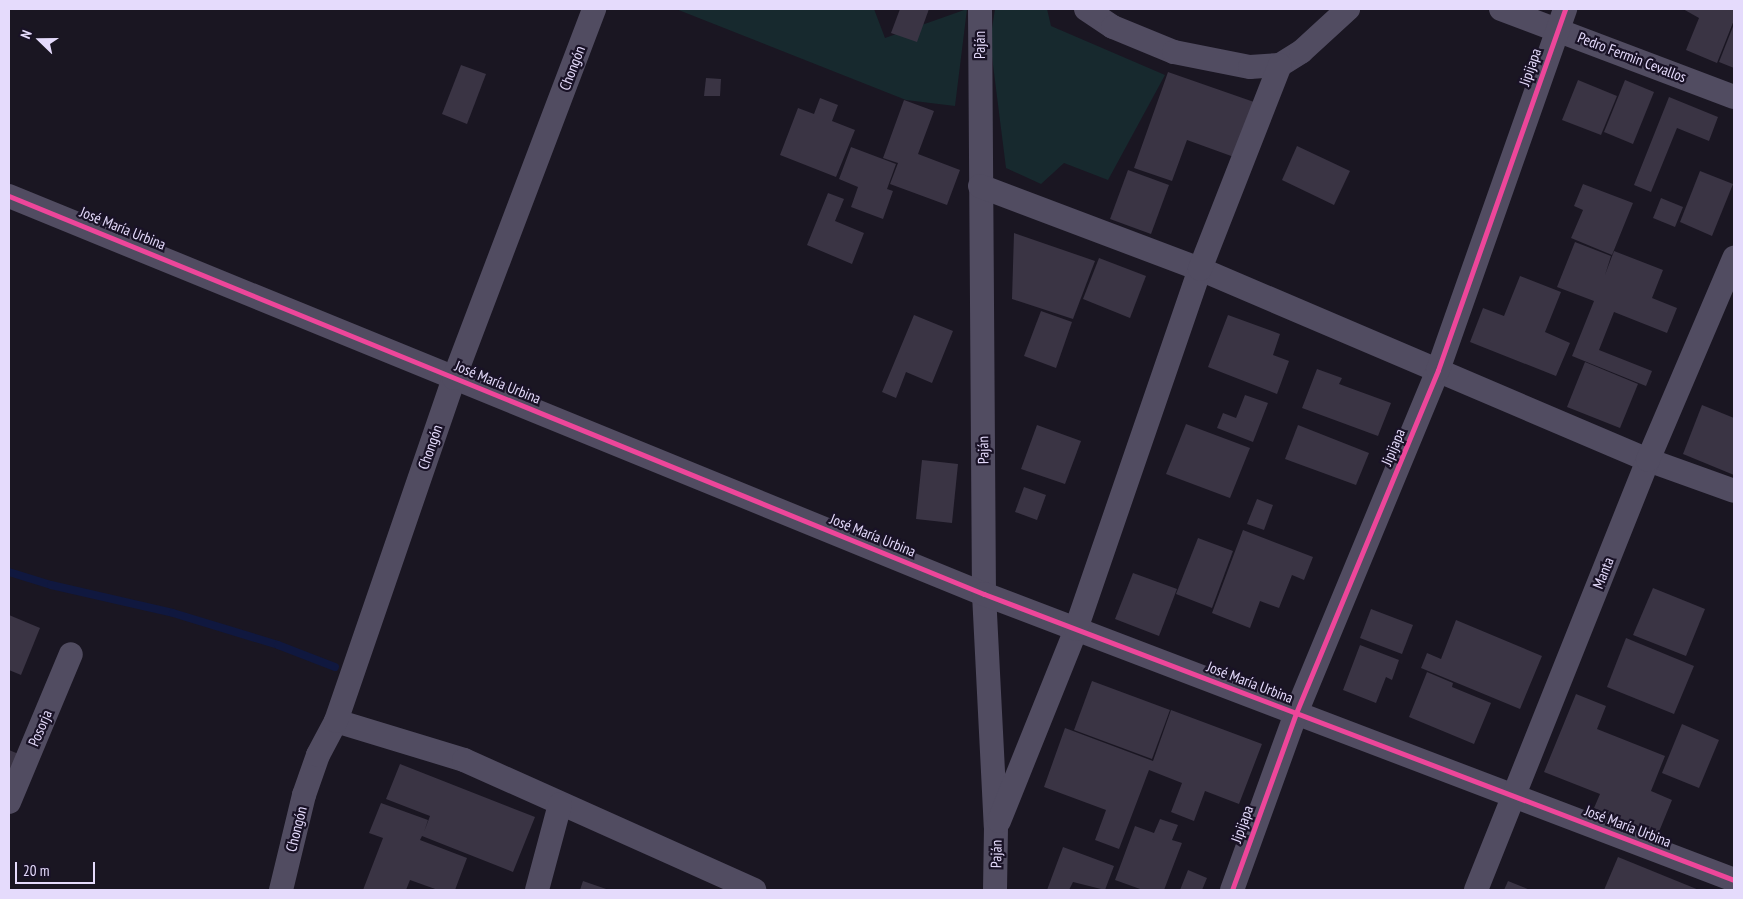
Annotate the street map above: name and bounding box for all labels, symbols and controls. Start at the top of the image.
north arrow [15,15,65,65]
text: N [16,28,36,41]
street label: Pedro Fermin Cevallos [1575,28,1689,86]
street label: Paján [971,31,989,59]
street label: Chongón [555,43,589,93]
street label: Jipijapa [1515,46,1545,88]
street label: José María Urbina [77,203,169,253]
street label: José María Urbina [452,357,544,407]
street label: Chongón [414,422,446,472]
street label: Jipijapa [1377,426,1409,468]
street label: Paján [974,436,992,464]
street label: José María Urbina [827,510,919,560]
street label: Manta [1589,555,1617,591]
street label: José María Urbina [1204,657,1296,707]
street label: Posorja [24,707,56,749]
street label: José María Urbina [1582,801,1674,851]
street label: Jipijapa [1227,803,1257,845]
street label: Chongón [282,804,310,854]
street label: Paján [987,840,1005,868]
scale bar [18,852,98,884]
text: 20 m [23,861,49,880]

